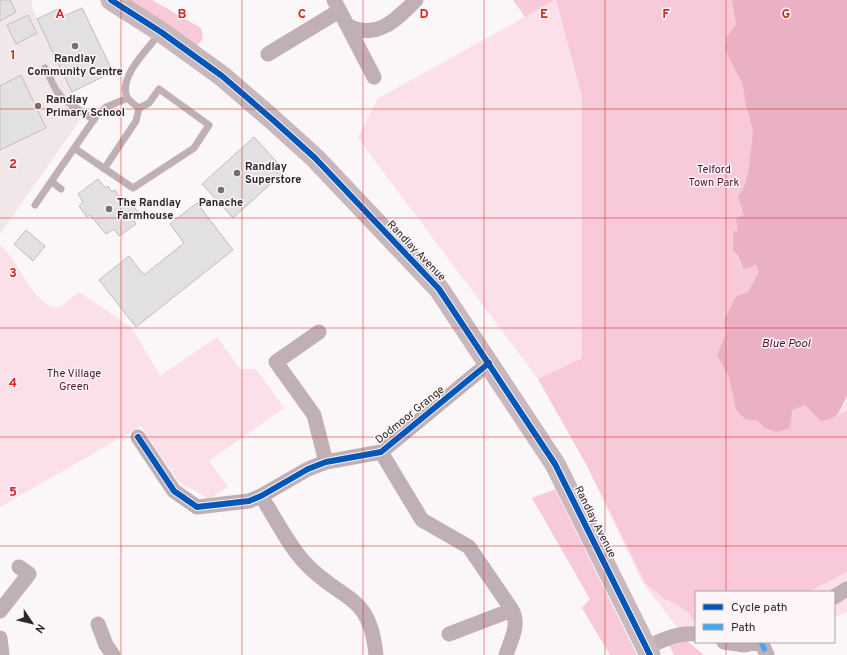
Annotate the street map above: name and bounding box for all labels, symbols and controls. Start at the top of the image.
text: A [55,7,65,23]
text: B [178,7,187,23]
text: C [298,7,306,23]
text: D [419,7,429,23]
text: E [540,7,548,23]
text: F [662,7,670,23]
text: G [782,7,791,23]
marker: Randlay Community Centre [70,41,80,51]
text: 1 [10,48,16,64]
place label: Randlay Community Centre [27,52,123,79]
place label: Randlay Primary School [46,93,125,120]
marker: Randlay Primary School [33,101,43,111]
text: 2 [9,157,17,173]
place label: Randlay Superstore [245,160,301,187]
park label: Telford Town Park [689,163,740,190]
marker: Randlay Superstore [232,168,242,178]
marker: Panache [216,185,226,195]
place label: The Randlay Farmhouse [117,196,181,223]
place label: Panache [199,196,243,210]
marker: The Randlay Farmhouse [104,204,114,214]
street label: Randlay Avenue [384,218,449,284]
text: 3 [9,266,17,282]
water label: Blue Pool [762,336,811,352]
park label: The Village Green [47,367,101,394]
text: 4 [9,376,17,392]
street label: Dodmoor Grange [373,383,447,447]
street label: Randlay Avenue [571,484,619,560]
text: 5 [9,485,17,501]
legend [695,591,835,643]
text: Cycle path [731,600,788,616]
north arrow [12,603,52,643]
text: Path [731,620,756,636]
text: N [31,621,47,635]

